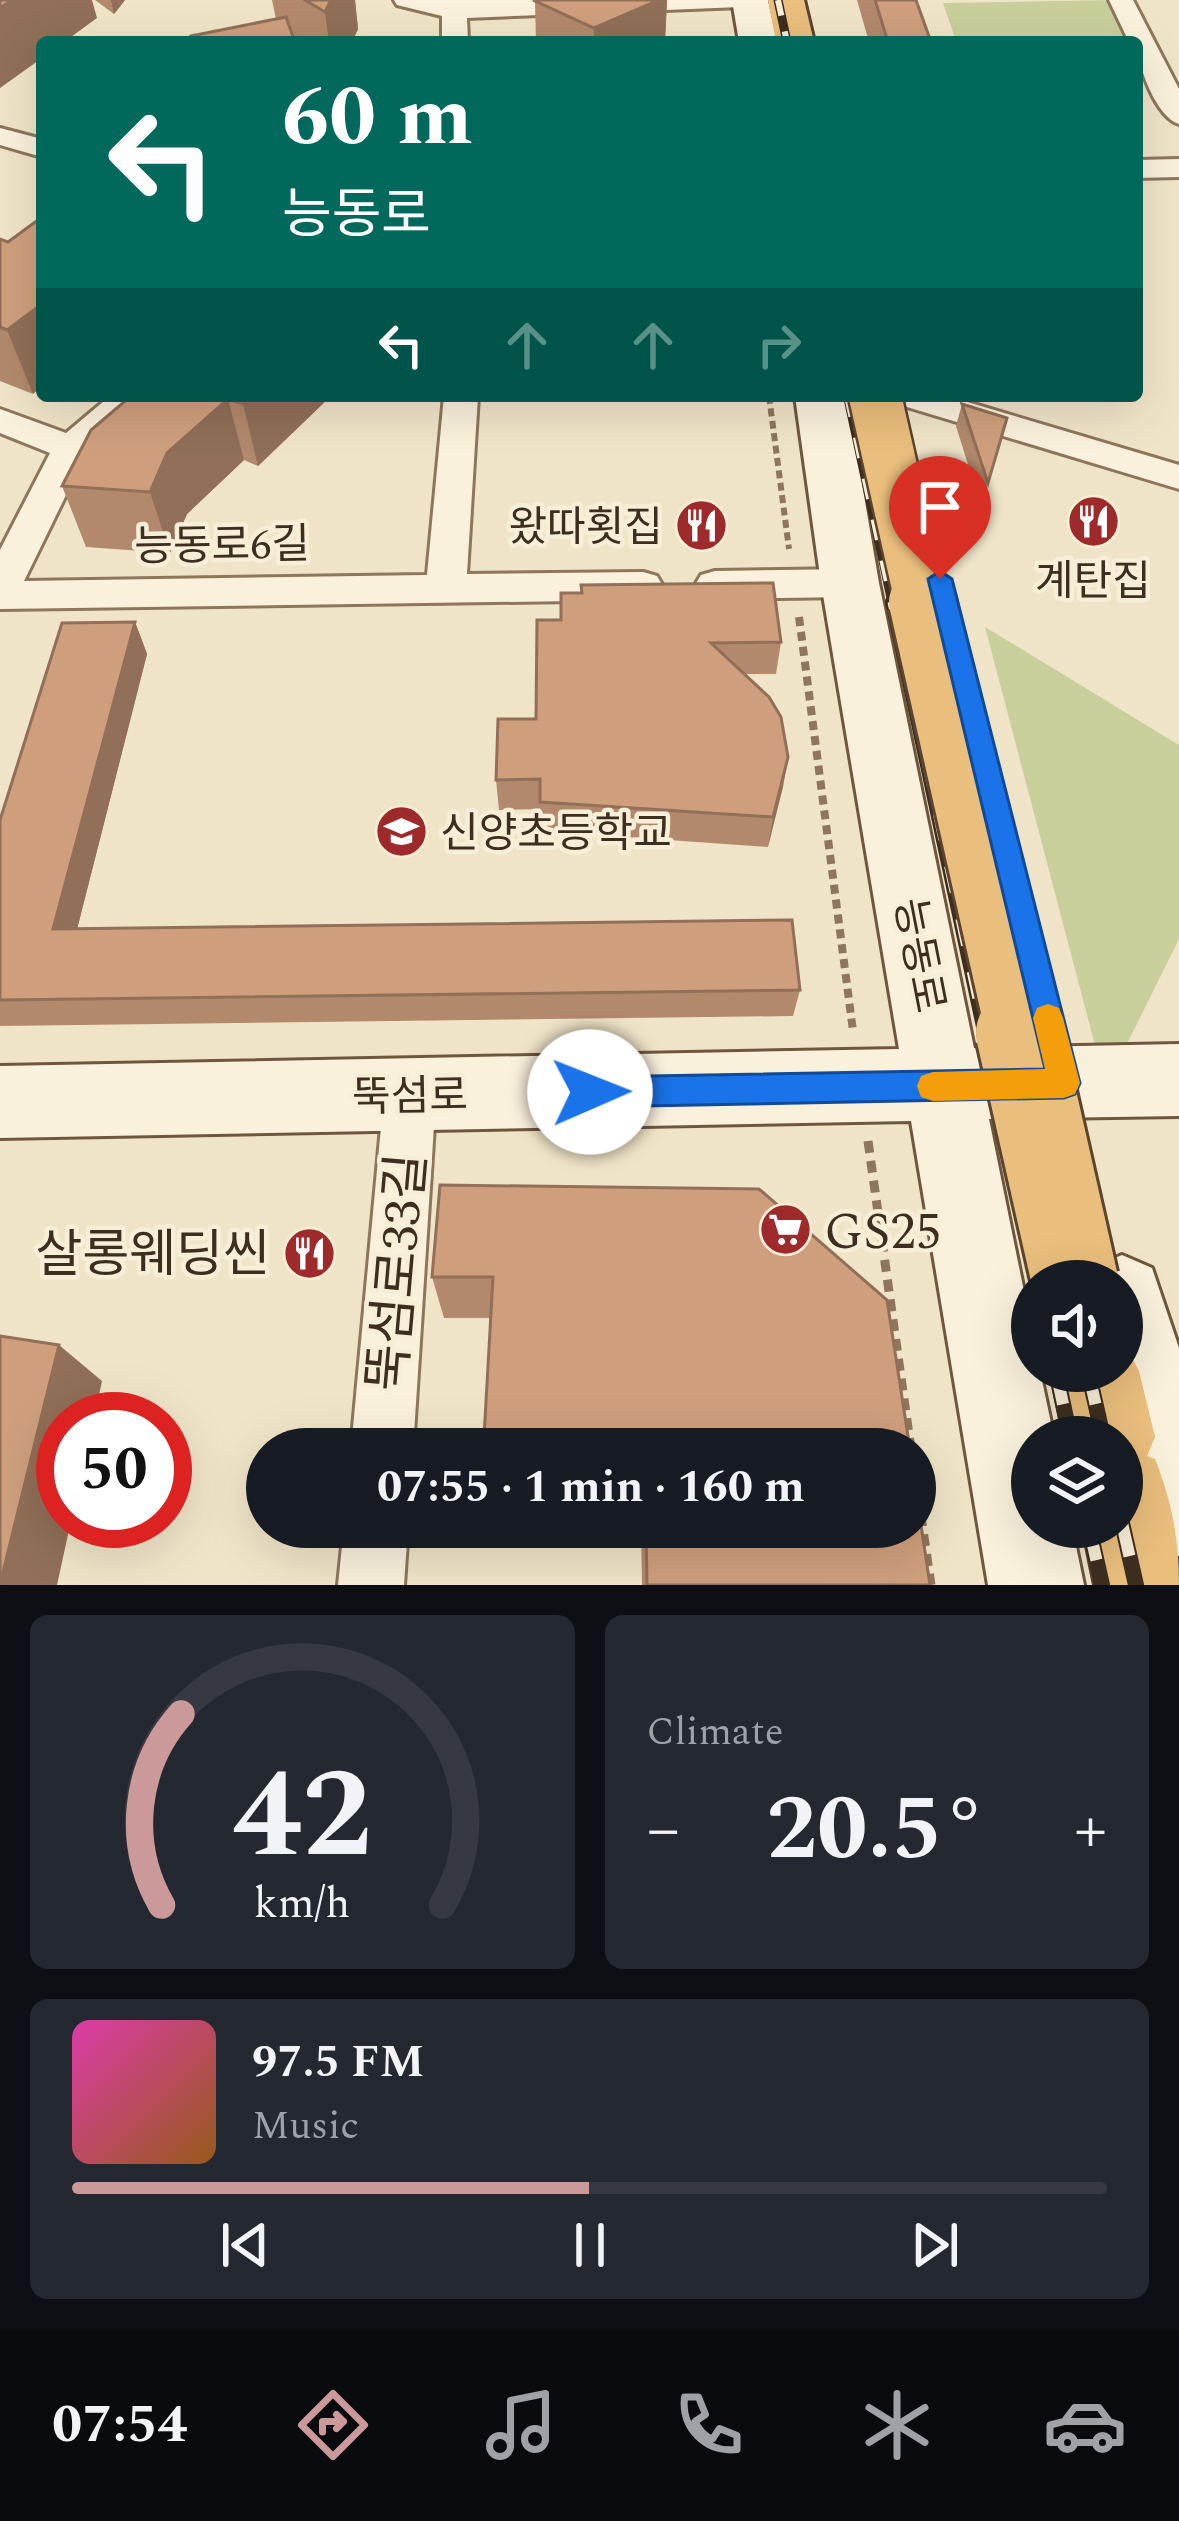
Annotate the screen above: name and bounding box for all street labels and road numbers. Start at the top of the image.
street label: 능동로6길 [134,513,310,580]
street label: 능동로 [877,893,961,1018]
street label: 뚝섬로 [352,1065,469,1130]
street label: 뚝섬로33길 [350,1150,448,1395]

